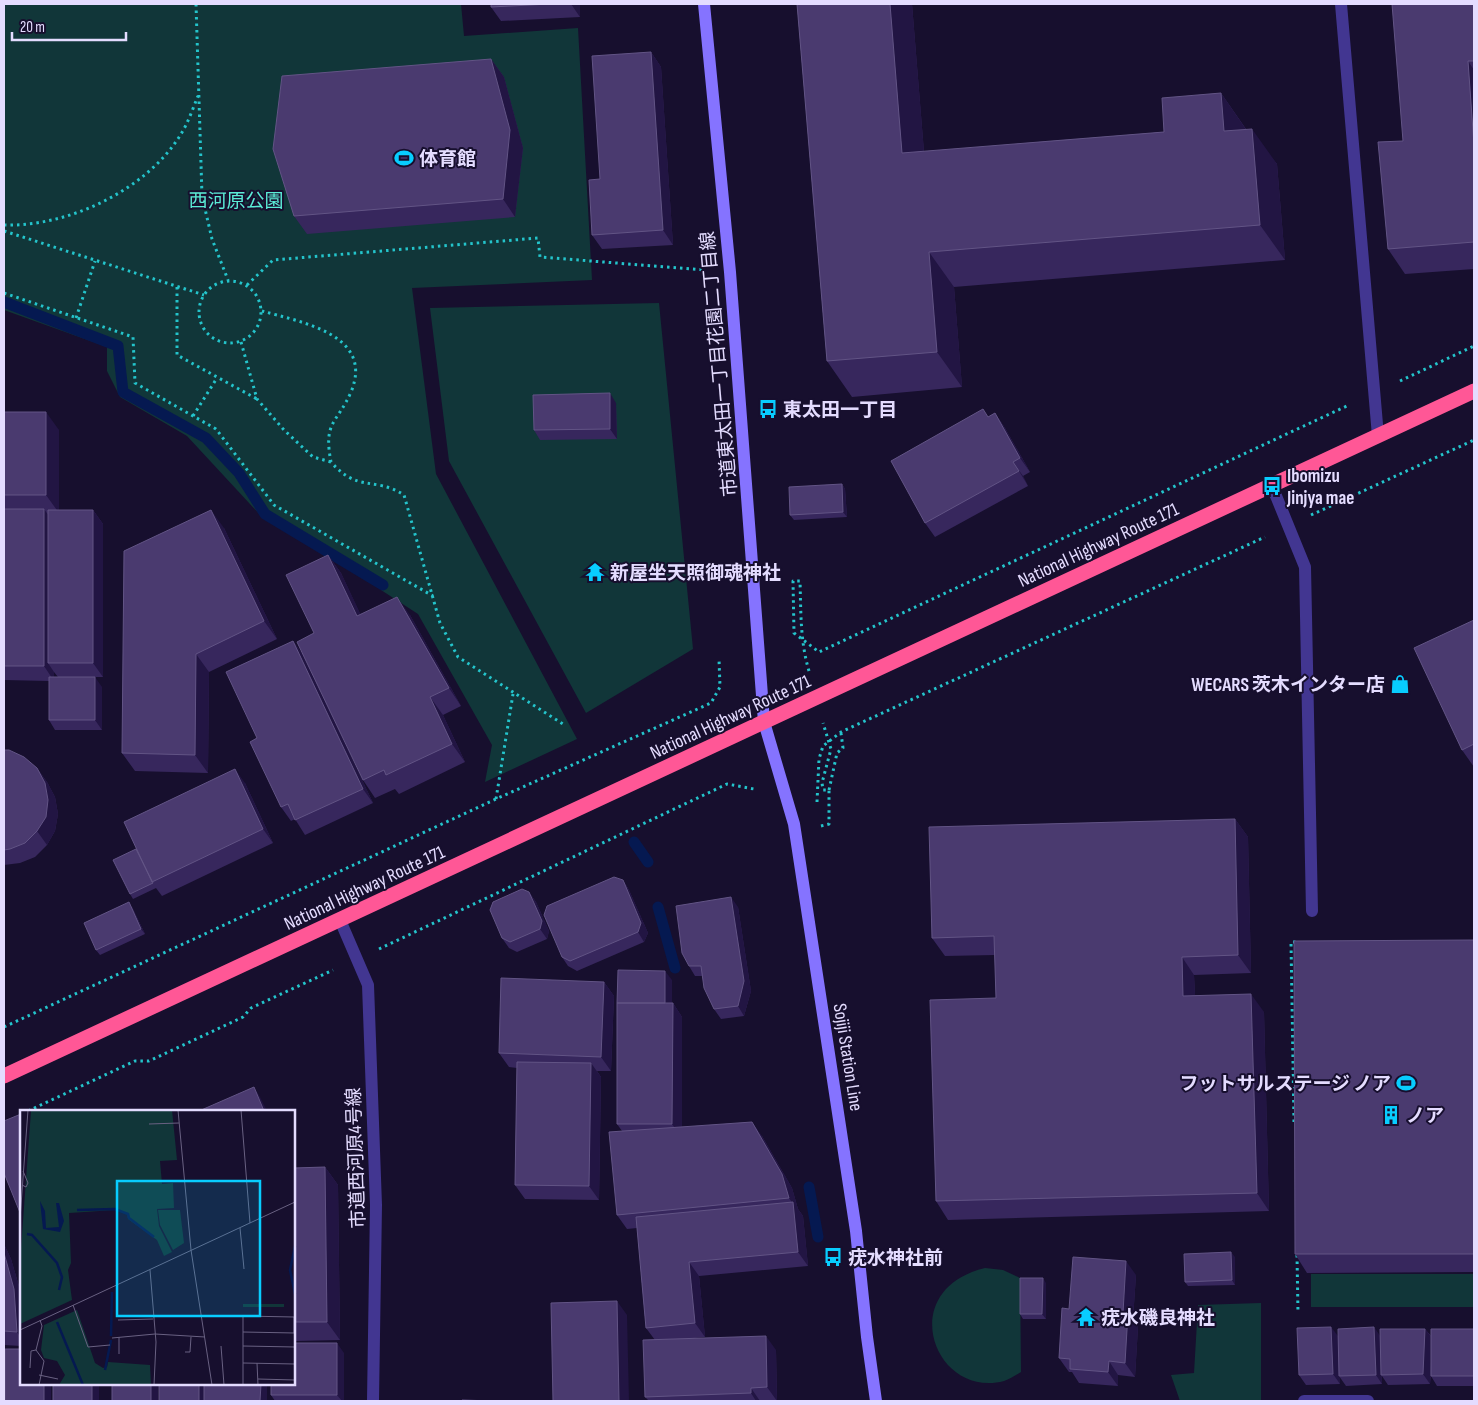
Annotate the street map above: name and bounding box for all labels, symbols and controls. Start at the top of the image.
scale bar [12,10,126,42]
text: 20 m [20,18,45,37]
sports icon: 体育館 [393,147,415,169]
place label: 体育館 [419,148,476,171]
park label: 西河原公園 [188,190,284,213]
street label: 市道東太田一丁目花園二丁目線 [696,230,743,497]
bus stop icon: 東太田一丁目 [757,398,779,420]
place label: 東太田一丁目 [783,399,897,422]
place label: Ibomizu Jinjya mae [1286,465,1354,510]
bus stop icon: Ibomizu Jinjya mae [1261,475,1283,497]
street label: National Highway Route 171 [1015,498,1183,593]
temple icon: 新屋坐天照御魂神社 [584,561,606,583]
place label: 新屋坐天照御魂神社 [610,562,781,585]
street label: National Highway Route 171 [647,670,815,765]
shop icon: WECARS 茨木インター店 [1389,673,1411,695]
place label: WECARS 茨木インター店 [1191,674,1385,697]
street label: National Highway Route 171 [281,841,449,936]
street label: Sojiji Station Line [828,1002,867,1113]
sports icon: フットサルステージ ノア [1395,1072,1417,1094]
place label: フットサルステージ ノア [1179,1073,1391,1096]
street label: 市道西河原4号線 [343,1087,370,1229]
building icon: ノア [1380,1104,1402,1126]
place label: ノア [1406,1105,1444,1128]
inset map [20,1110,295,1385]
bus stop icon: 疣水神社前 [822,1246,844,1268]
place label: 疣水神社前 [848,1247,943,1270]
temple icon: 疣水磯良神社 [1075,1306,1097,1328]
place label: 疣水磯良神社 [1101,1307,1215,1330]

